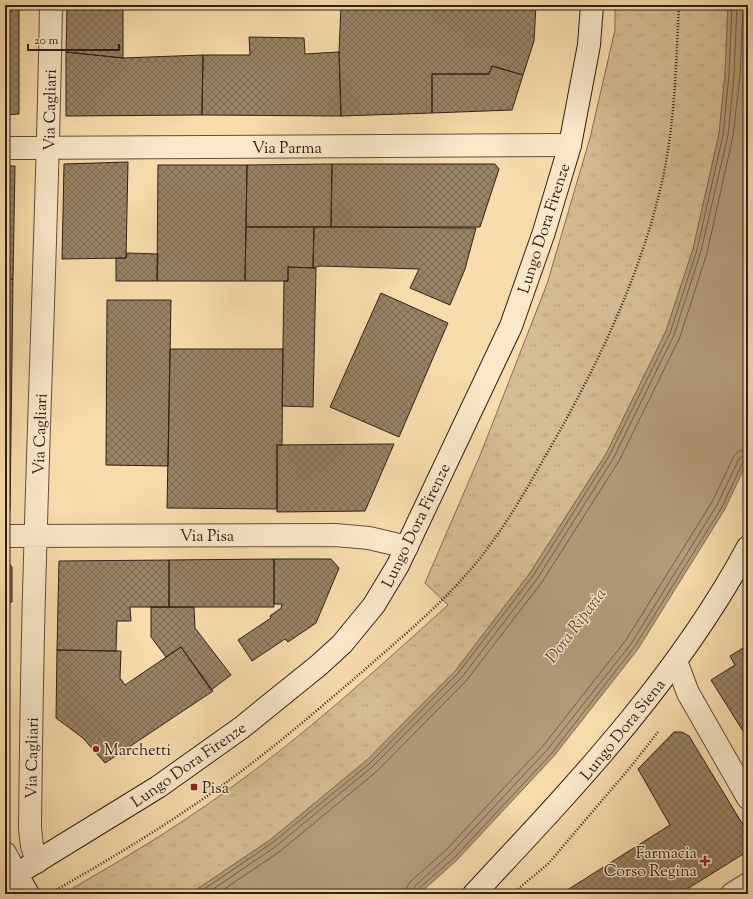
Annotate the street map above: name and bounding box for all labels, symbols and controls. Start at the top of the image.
scale bar [28,26,119,52]
text: 20 m [34,32,59,50]
street label: Via Cagliari [39,69,64,151]
street label: Via Parma [252,138,323,161]
street label: Lungo Dora Firenze [513,161,577,297]
street label: Via Cagliari [29,392,54,475]
street label: Lungo Dora Firenze [377,460,457,592]
street label: Via Pisa [180,526,235,549]
water label: Dora Riparia [540,583,613,669]
street label: Lungo Dora Siena [576,674,672,786]
street label: Via Cagliari [21,717,46,799]
street label: Lungo Dora Firenze [127,718,252,814]
place label: Marchetti [104,740,172,763]
marker: Marchetti [91,744,101,754]
place label: Pisa [202,778,230,801]
marker: Pisa [189,782,199,792]
place label: Farmacia Corso Regina [604,843,698,884]
marker: Farmacia Corso Regina [700,856,710,866]

